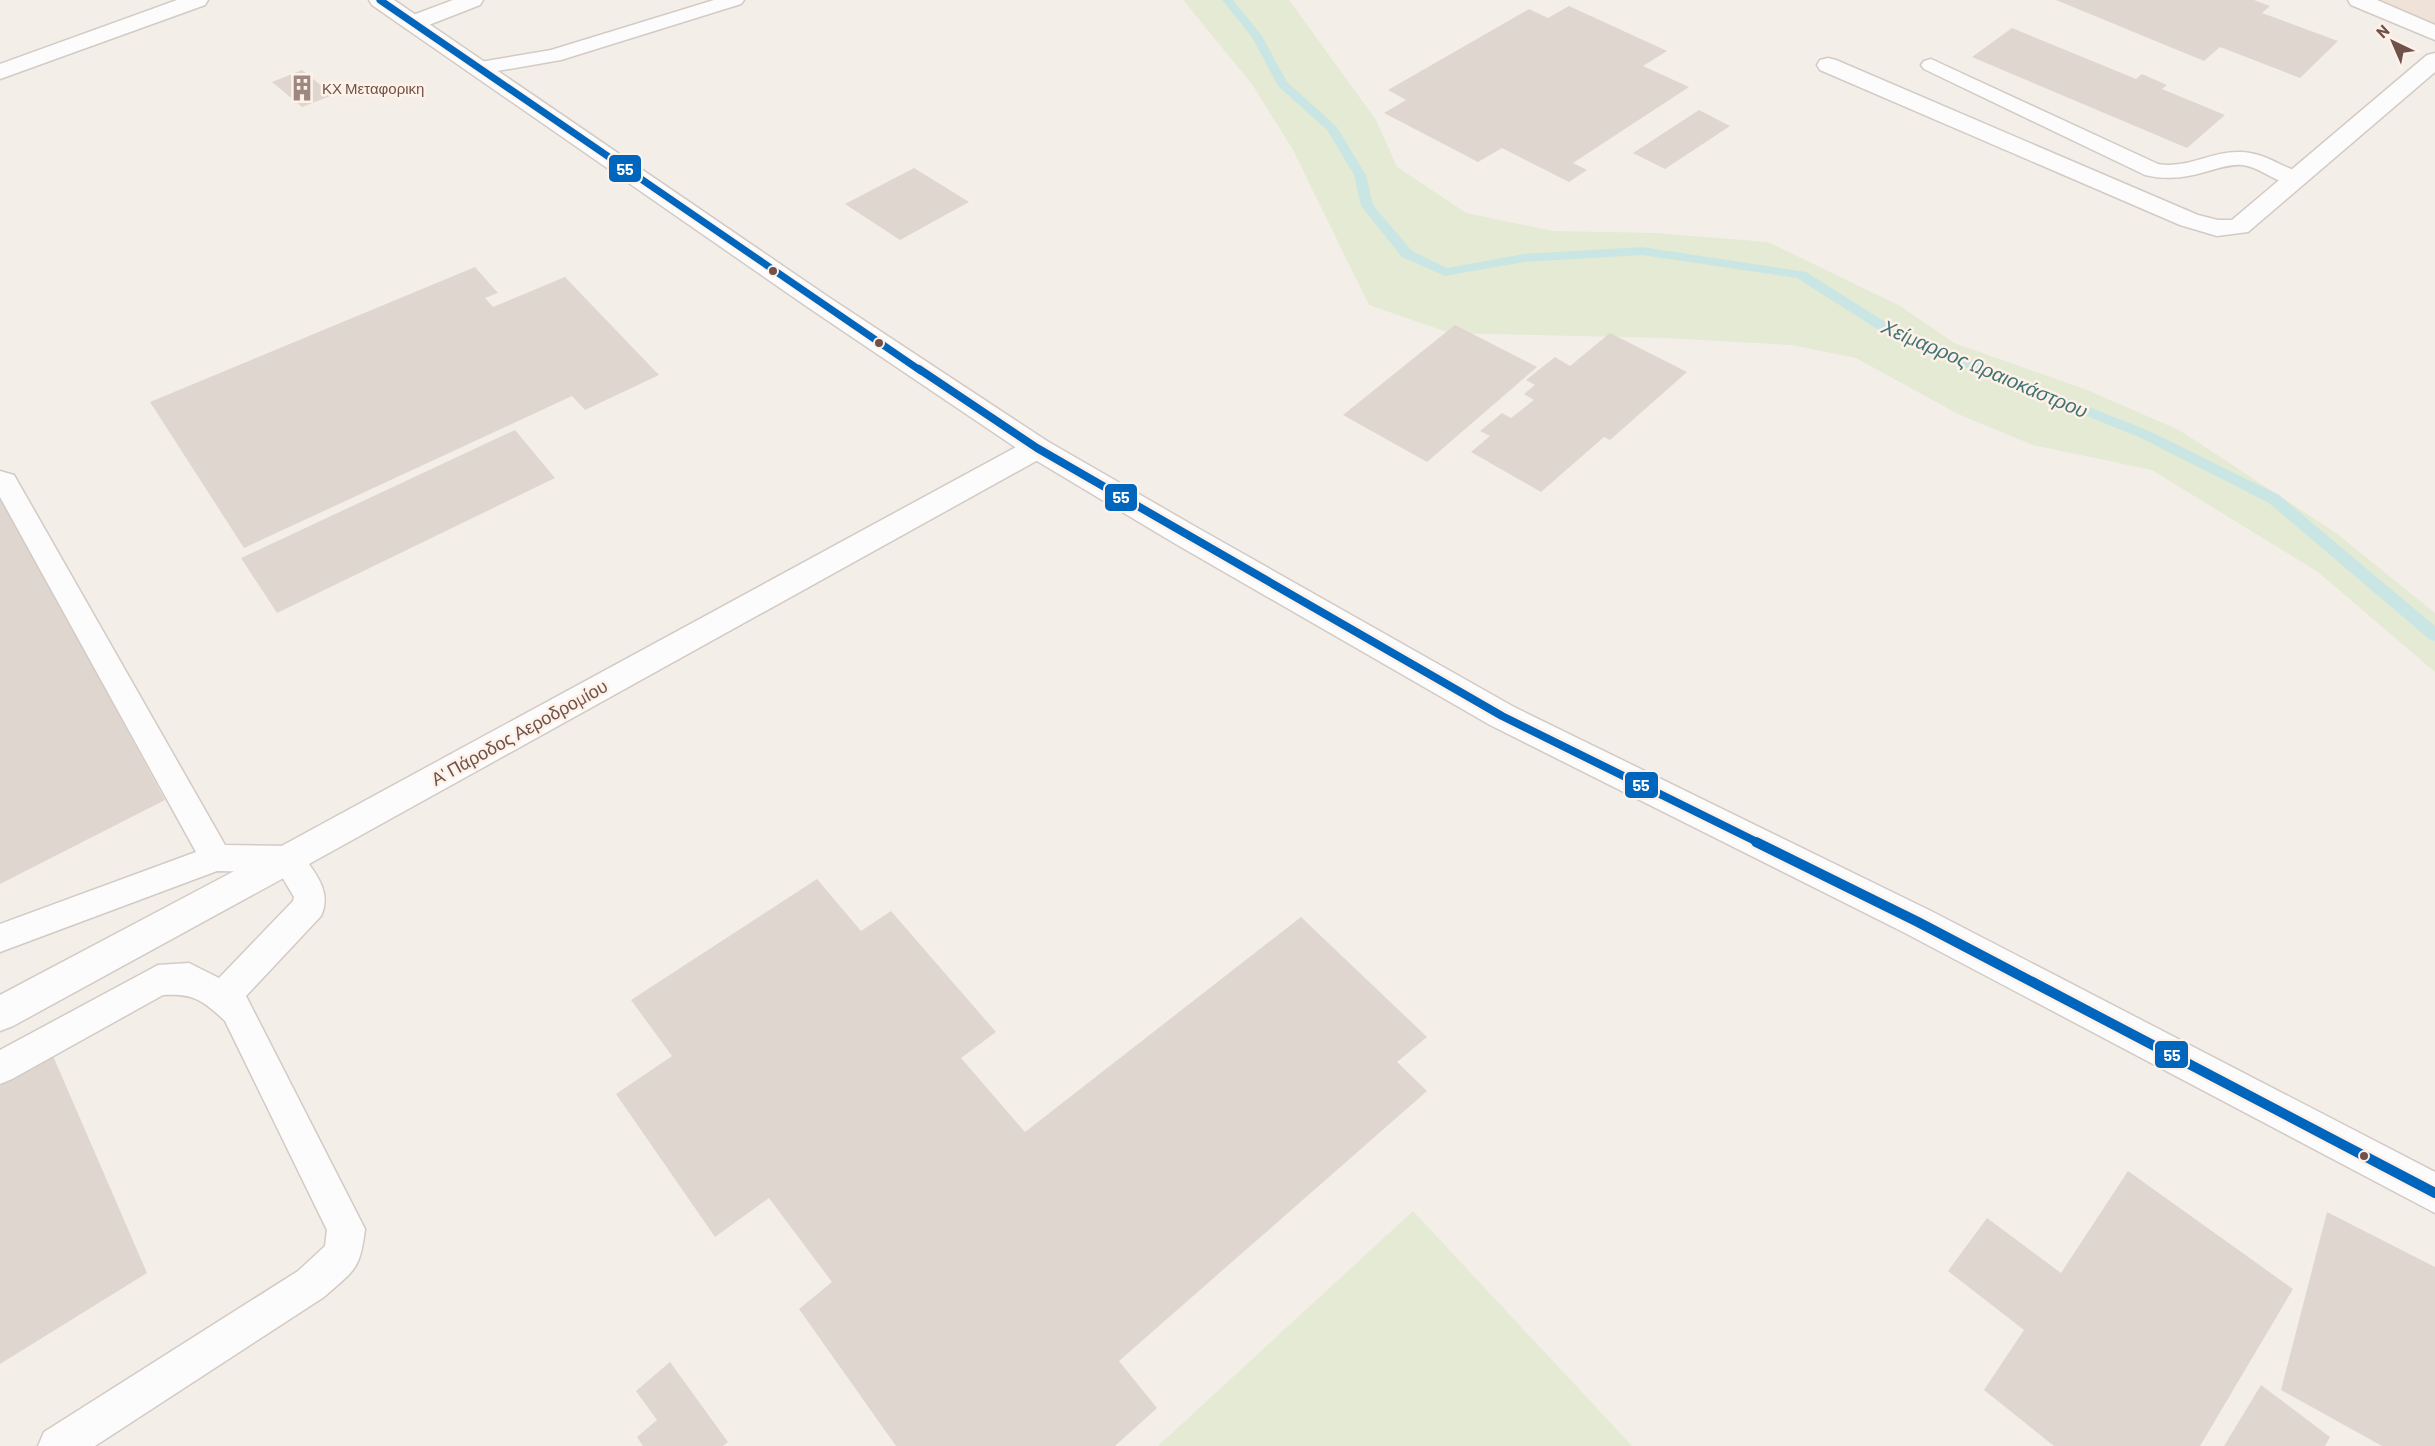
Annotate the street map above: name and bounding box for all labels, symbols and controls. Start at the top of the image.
north arrow [2363,12,2423,72]
text: N [2372,20,2393,41]
building icon: ΚΧ Μεταφορικη [287,73,317,103]
place label: ΚΧ Μεταφορικη [322,79,424,97]
line badge: 55 [608,154,642,183]
text: 55 [616,159,634,178]
unlabelled marker [767,265,779,277]
water label: Χείμαρρος Ωραιοκάστρου [1878,313,2092,422]
unlabelled marker [873,337,885,349]
line badge: 55 [1104,483,1138,512]
text: 55 [1112,487,1130,506]
street label: Α' Πάροδος Αεροδρομίου [427,674,611,790]
line badge: 55 [1624,771,1659,799]
text: 55 [1632,775,1650,794]
line badge: 55 [2154,1040,2189,1069]
text: 55 [2163,1045,2181,1064]
unlabelled marker [2358,1150,2370,1162]

